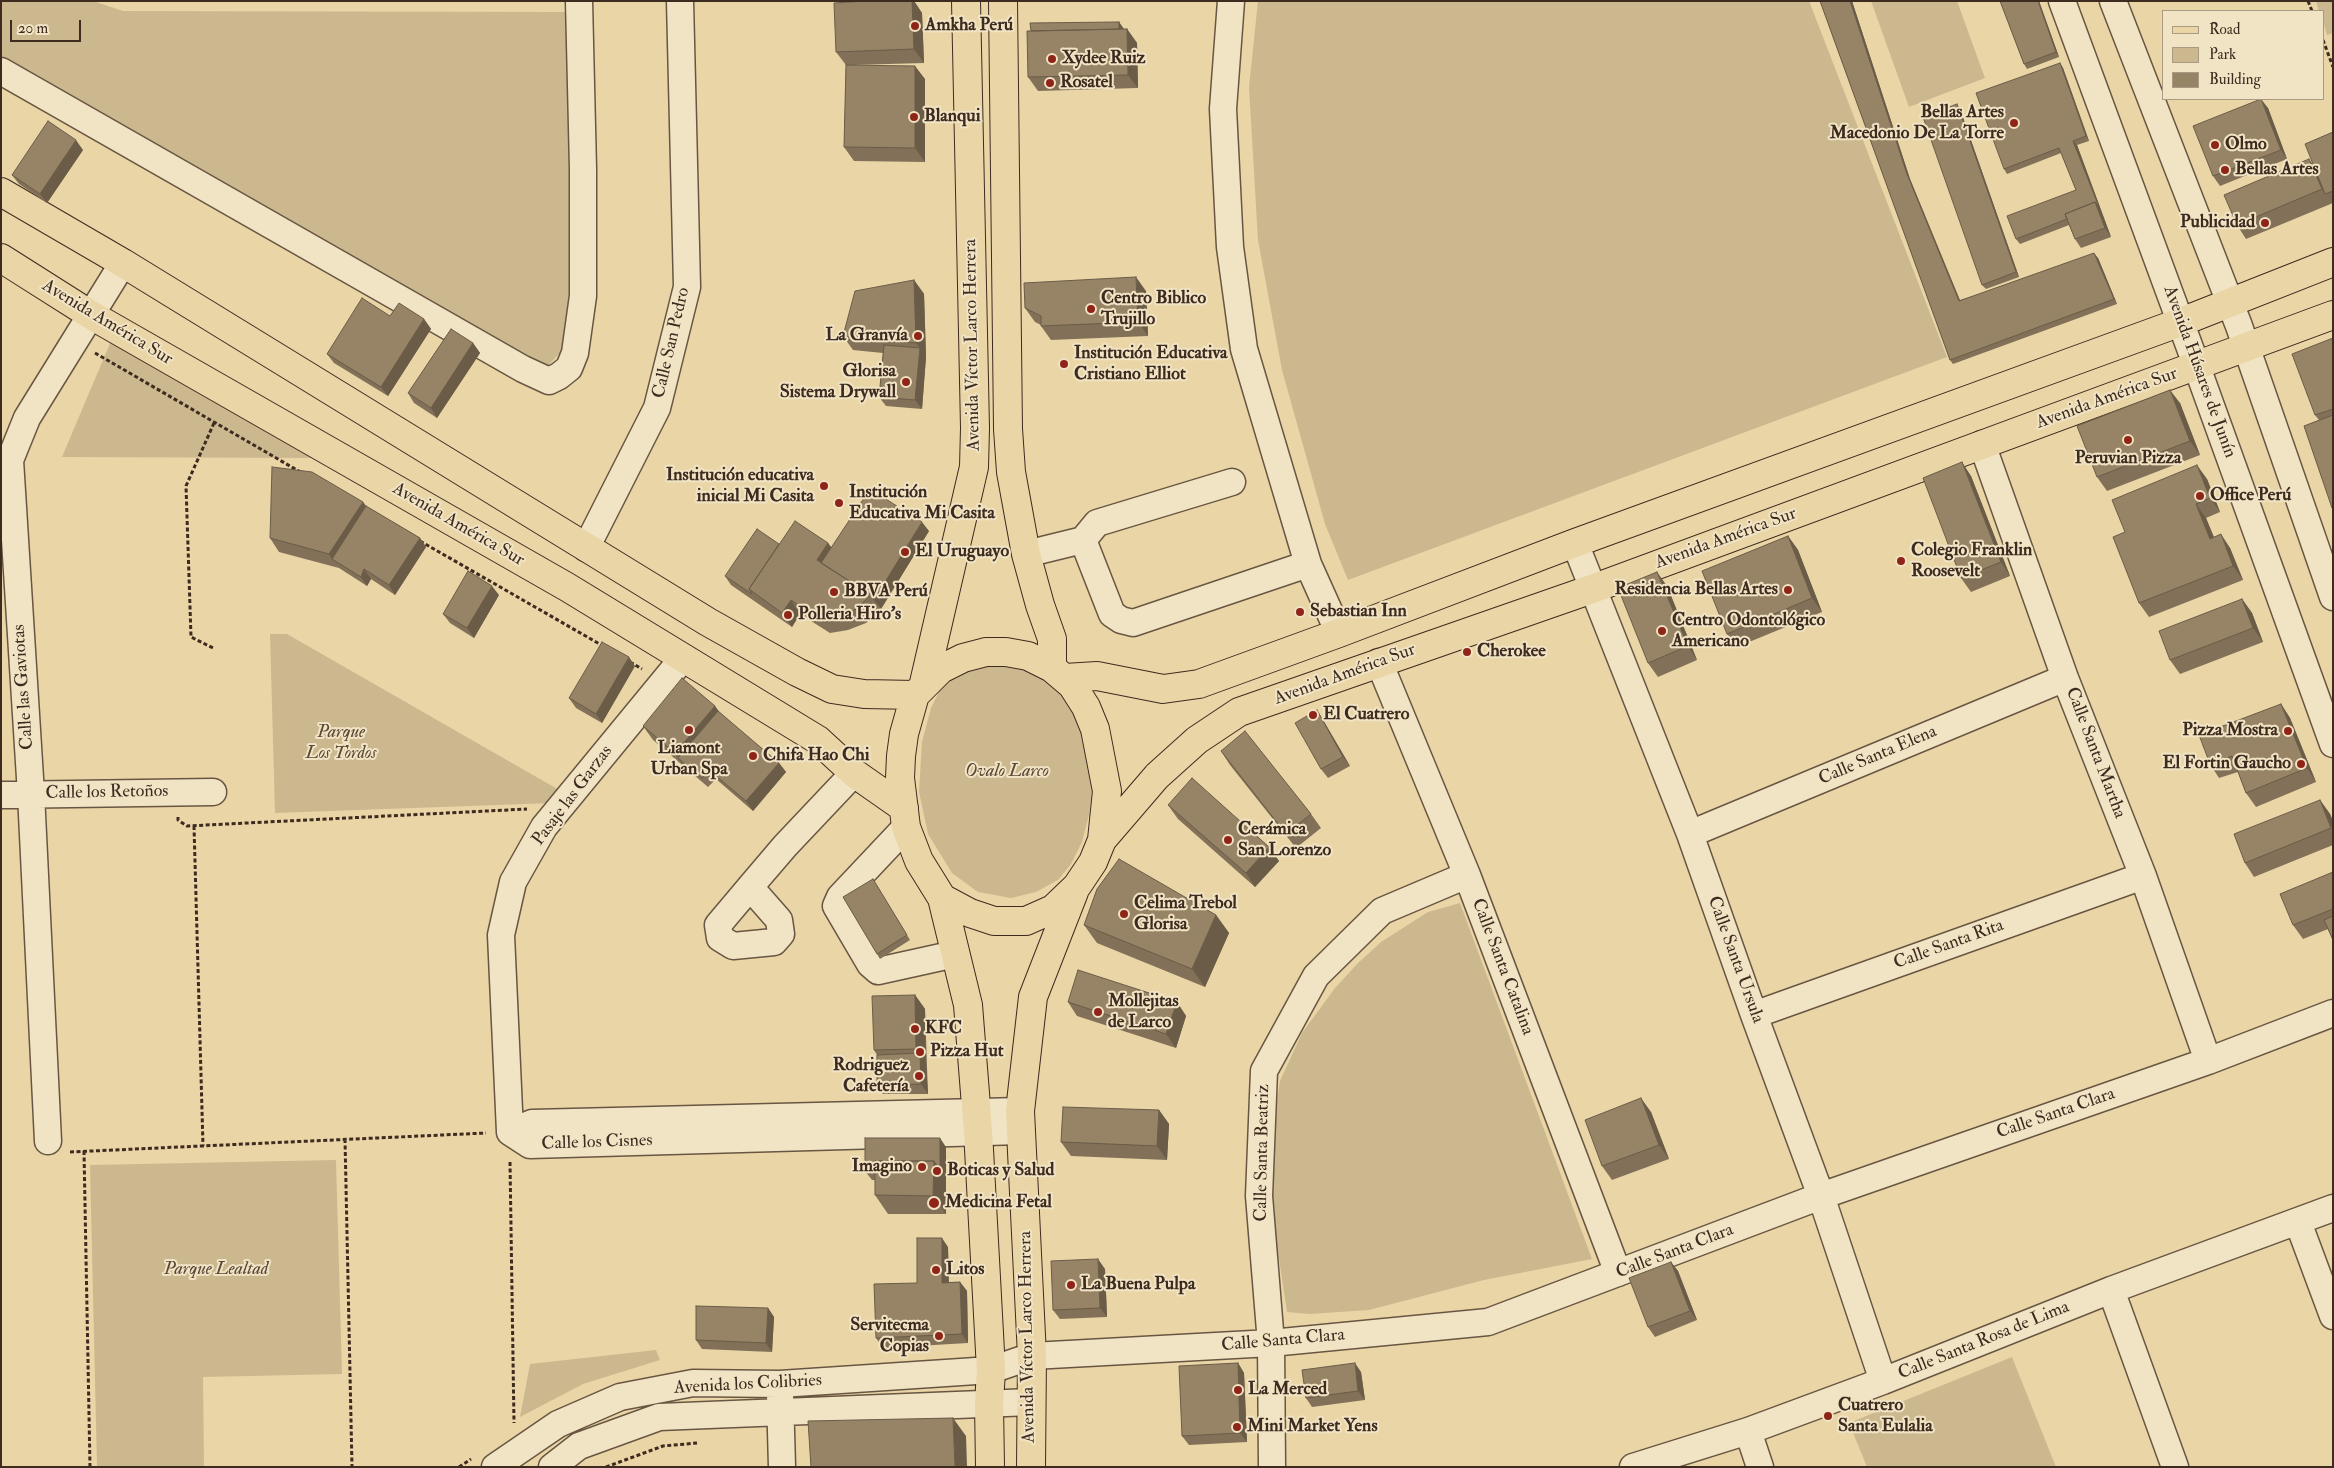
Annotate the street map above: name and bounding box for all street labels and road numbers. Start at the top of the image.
street label: Avenida Víctor Larco Herrera [960,239,986,451]
street label: Avenida América Sur [38,275,176,371]
street label: Avenida Húsares de Junín [2158,283,2240,461]
street label: Calle San Pedro [649,285,695,401]
street label: Avenida América Sur [2033,363,2181,435]
street label: Avenida América Sur [388,478,528,572]
street label: Avenida América Sur [1652,503,1800,575]
street label: Calle las Gaviotas [9,624,39,750]
street label: Avenida América Sur [1271,639,1419,711]
street label: Calle Santa Martha [2060,684,2130,822]
street label: Calle Santa Elena [1816,721,1940,791]
street label: Pasaje las Garzas [528,742,618,850]
street label: Calle los Retoños [45,781,169,805]
street label: Calle Santa Ursula [1702,894,1768,1026]
street label: Calle Santa Catalina [1466,896,1538,1038]
street label: Calle Santa Rita [1891,915,2007,975]
street label: Calle Santa Beatriz [1251,1084,1275,1222]
street label: Calle Santa Clara [1994,1084,2118,1144]
street label: Calle los Cisnes [541,1130,653,1156]
street label: Calle Santa Clara [1613,1220,1737,1284]
street label: Avenida Víctor Larco Herrera [1015,1231,1041,1443]
street label: Calle Santa Rosa de Lima [1895,1297,2073,1385]
street label: Calle Santa Clara [1220,1325,1346,1357]
street label: Avenida los Colibries [673,1370,823,1400]

